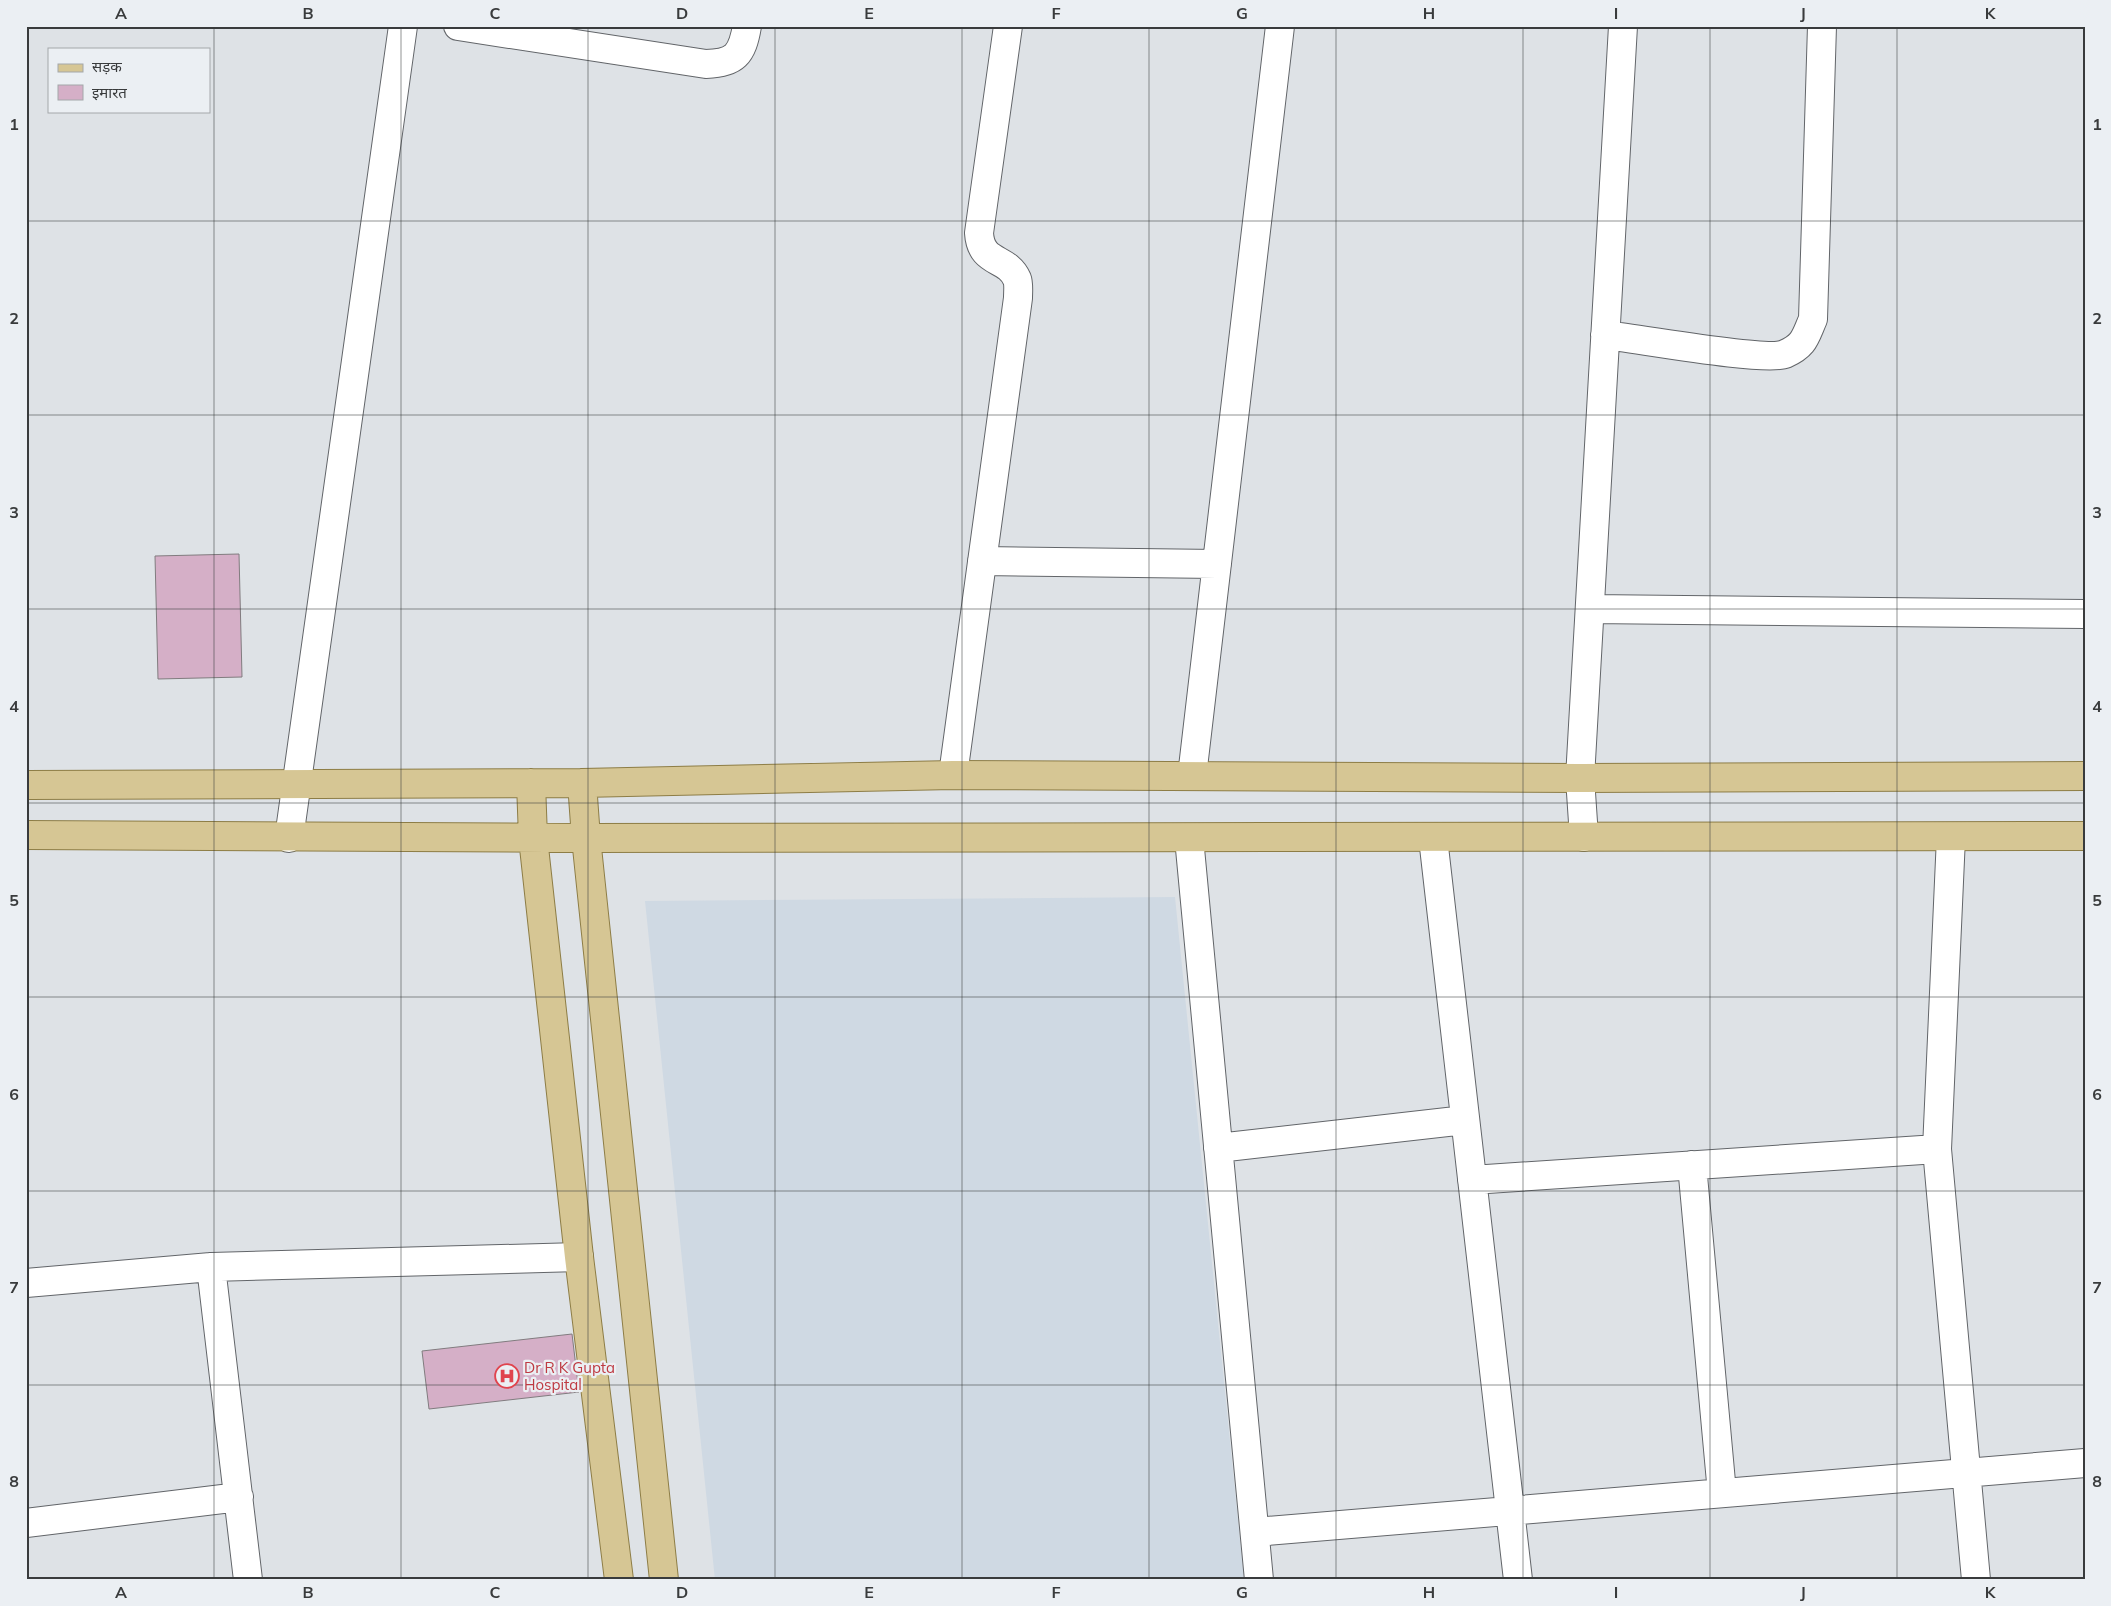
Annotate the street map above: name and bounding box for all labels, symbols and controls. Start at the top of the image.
text: A [115,3,127,23]
text: B [302,3,314,23]
text: C [490,3,501,23]
text: D [676,3,688,23]
text: E [864,3,874,23]
text: F [1051,3,1061,23]
text: G [1236,3,1248,23]
text: H [1423,3,1435,23]
text: I [1614,3,1618,23]
text: J [1800,3,1806,23]
text: K [1985,3,1997,23]
legend [48,48,210,112]
text: सड़क [92,57,122,76]
text: इमारत [92,83,127,102]
text: 1 [9,114,19,134]
text: 1 [2092,114,2102,134]
text: 2 [9,308,19,328]
text: 2 [2092,308,2102,328]
text: 3 [9,502,19,522]
text: 3 [2092,502,2102,522]
text: 4 [9,696,19,716]
text: 4 [2092,696,2102,716]
text: 5 [9,890,19,910]
text: 5 [2092,890,2102,910]
text: 6 [9,1084,19,1104]
text: 6 [2092,1084,2102,1104]
text: 7 [9,1277,19,1297]
text: 7 [2092,1277,2102,1297]
place label: Dr R K Gupta Hospital [524,1358,615,1394]
hospital icon: Dr R K Gupta Hospital [494,1363,520,1389]
text: 8 [9,1471,19,1491]
text: 8 [2092,1471,2102,1491]
text: A [115,1582,127,1602]
text: B [302,1582,314,1602]
text: C [490,1582,501,1602]
text: D [676,1582,688,1602]
text: E [864,1582,874,1602]
text: F [1051,1582,1061,1602]
text: G [1236,1582,1248,1602]
text: H [1423,1582,1435,1602]
text: I [1614,1582,1618,1602]
text: J [1800,1582,1806,1602]
text: K [1985,1582,1997,1602]

